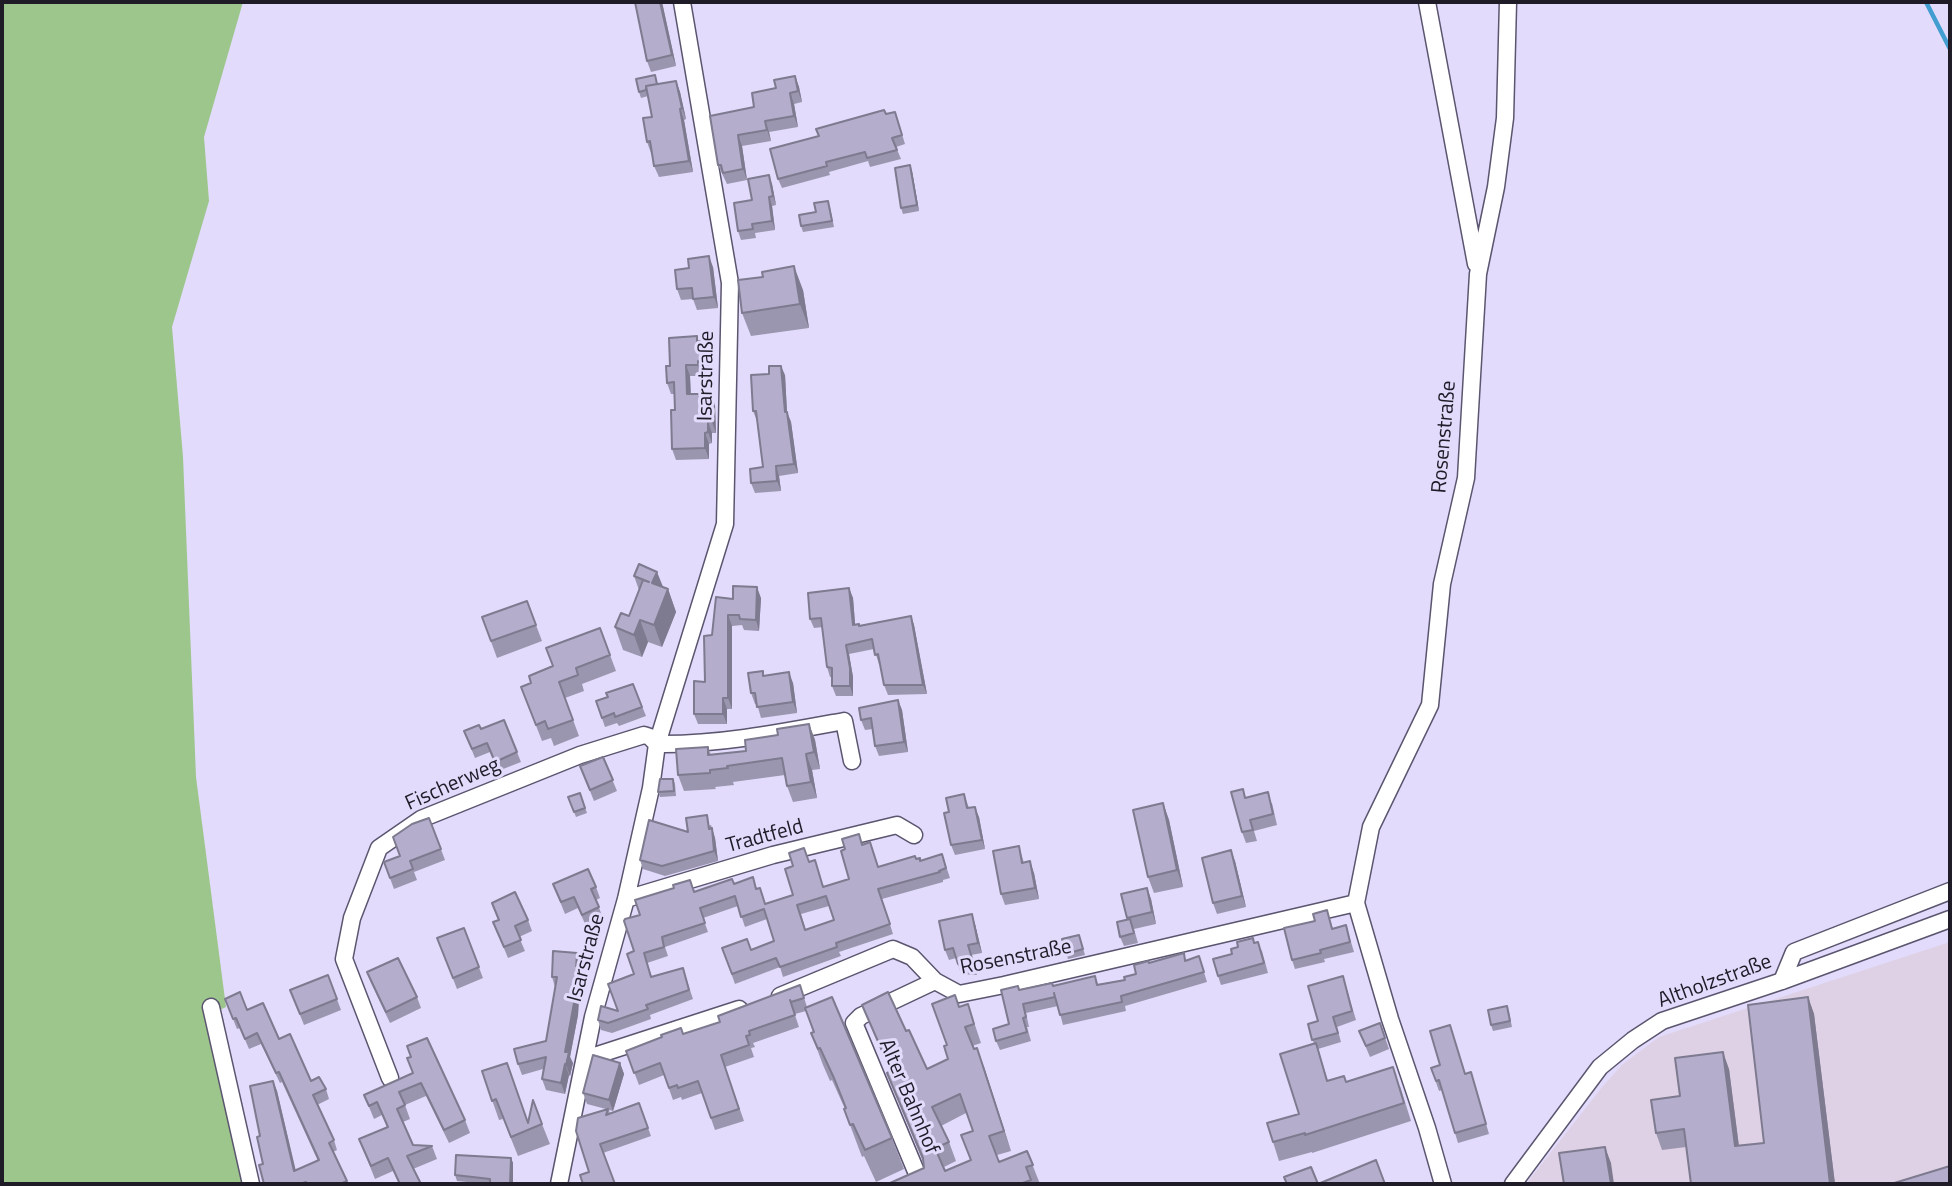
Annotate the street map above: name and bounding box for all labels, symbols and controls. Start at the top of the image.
street label: Isarstraße [694,331,720,421]
street label: Rosenstraße [1428,380,1462,494]
street label: Fischerweg [402,753,504,817]
street label: Tradtfeld [724,815,806,859]
street label: Isarstraße [563,911,611,1005]
street label: Rosenstraße [958,935,1074,981]
street label: Altholzstraße [1655,950,1775,1014]
street label: Alter Bahnhof [872,1036,944,1158]

